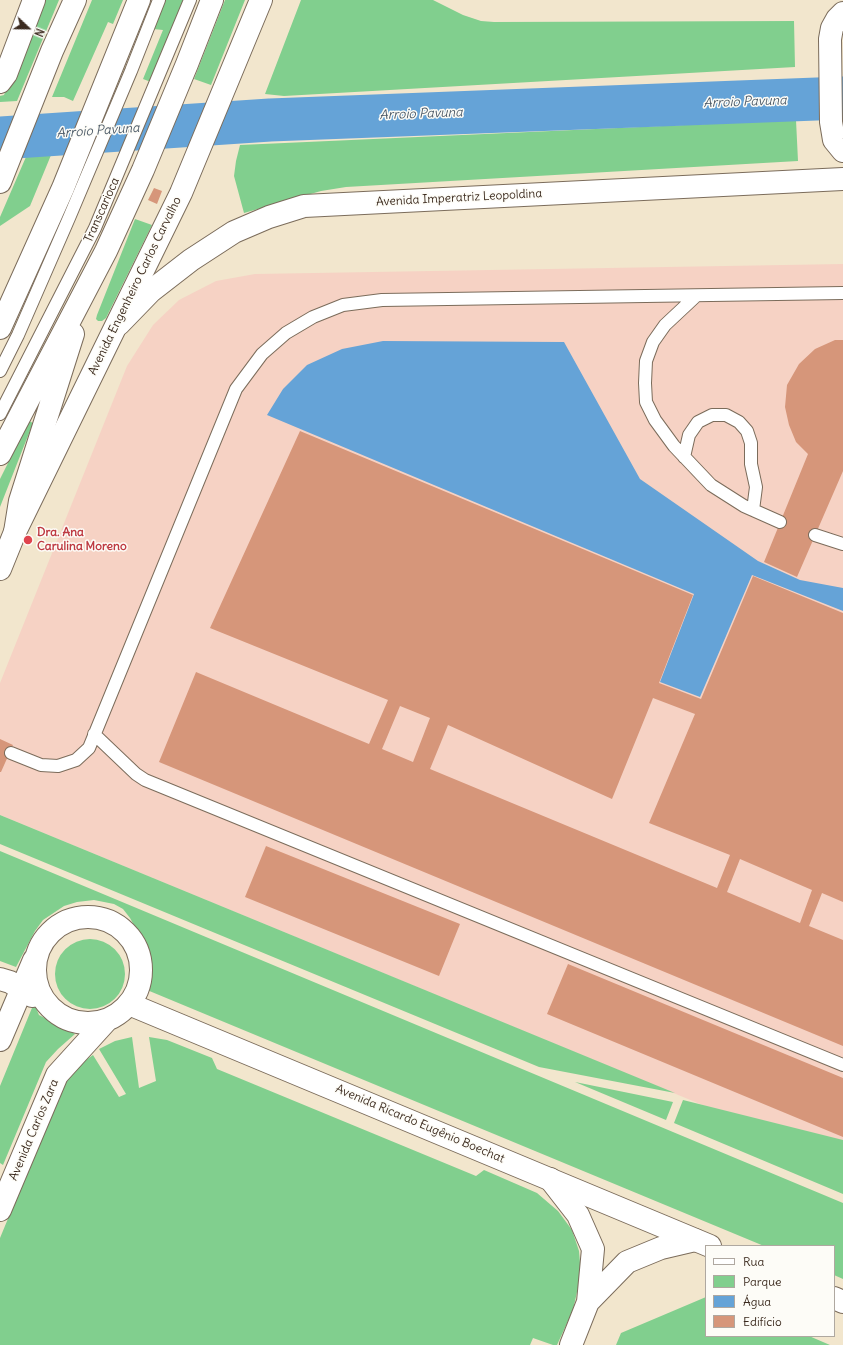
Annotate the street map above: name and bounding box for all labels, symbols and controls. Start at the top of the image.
north arrow [8,8,48,48]
text: N [31,26,47,39]
water label: Arroio Pavuna [703,93,787,111]
water label: Arroio Pavuna [379,105,463,123]
water label: Arroio Pavuna [56,120,140,142]
street label: Transcarioca [81,175,123,245]
street label: Avenida Imperatriz Leopoldina [376,186,542,210]
street label: Avenida Engenheiro Carlos Carvalho [85,194,185,378]
place label: Dra. Ana Carulina Moreno [37,526,127,554]
marker: Dra. Ana Carulina Moreno [22,534,34,546]
street label: Avenida Carlos Zara [6,1077,62,1183]
street label: Avenida Ricardo Eugênio Boechat [333,1082,507,1166]
legend [705,1245,835,1337]
text: Rua [743,1254,764,1269]
text: Parque [743,1274,782,1289]
text: Água [743,1294,771,1309]
text: Edifício [743,1314,782,1329]

